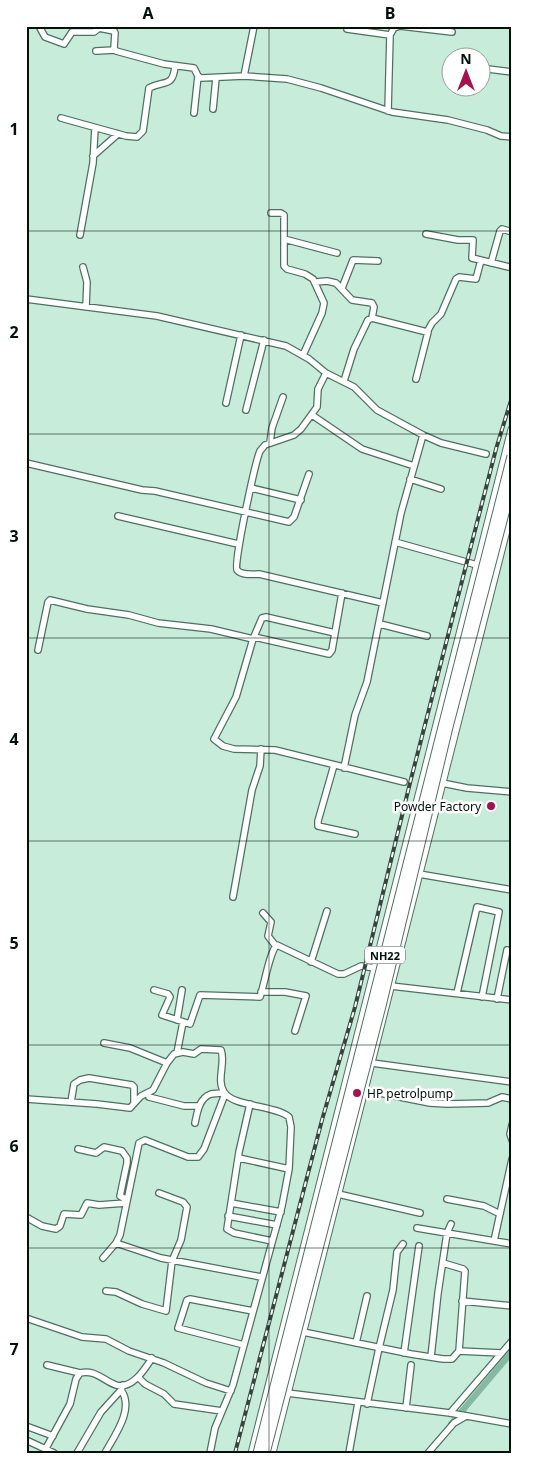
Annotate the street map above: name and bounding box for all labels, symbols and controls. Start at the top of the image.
text: A [142,2,154,24]
text: B [385,2,395,24]
north arrow [440,48,490,98]
text: N [460,49,472,68]
text: 1 [9,118,19,140]
text: 2 [9,321,19,343]
text: 3 [9,525,19,547]
text: 4 [9,728,19,750]
place label: Powder Factory [394,798,482,815]
marker: Powder Factory [485,800,497,812]
text: 5 [9,932,19,954]
road number: NH22 [365,946,405,964]
place label: HP petrolpump [367,1085,453,1102]
marker: HP petrolpump [351,1087,363,1099]
text: 6 [9,1135,19,1157]
text: 7 [9,1338,19,1360]

